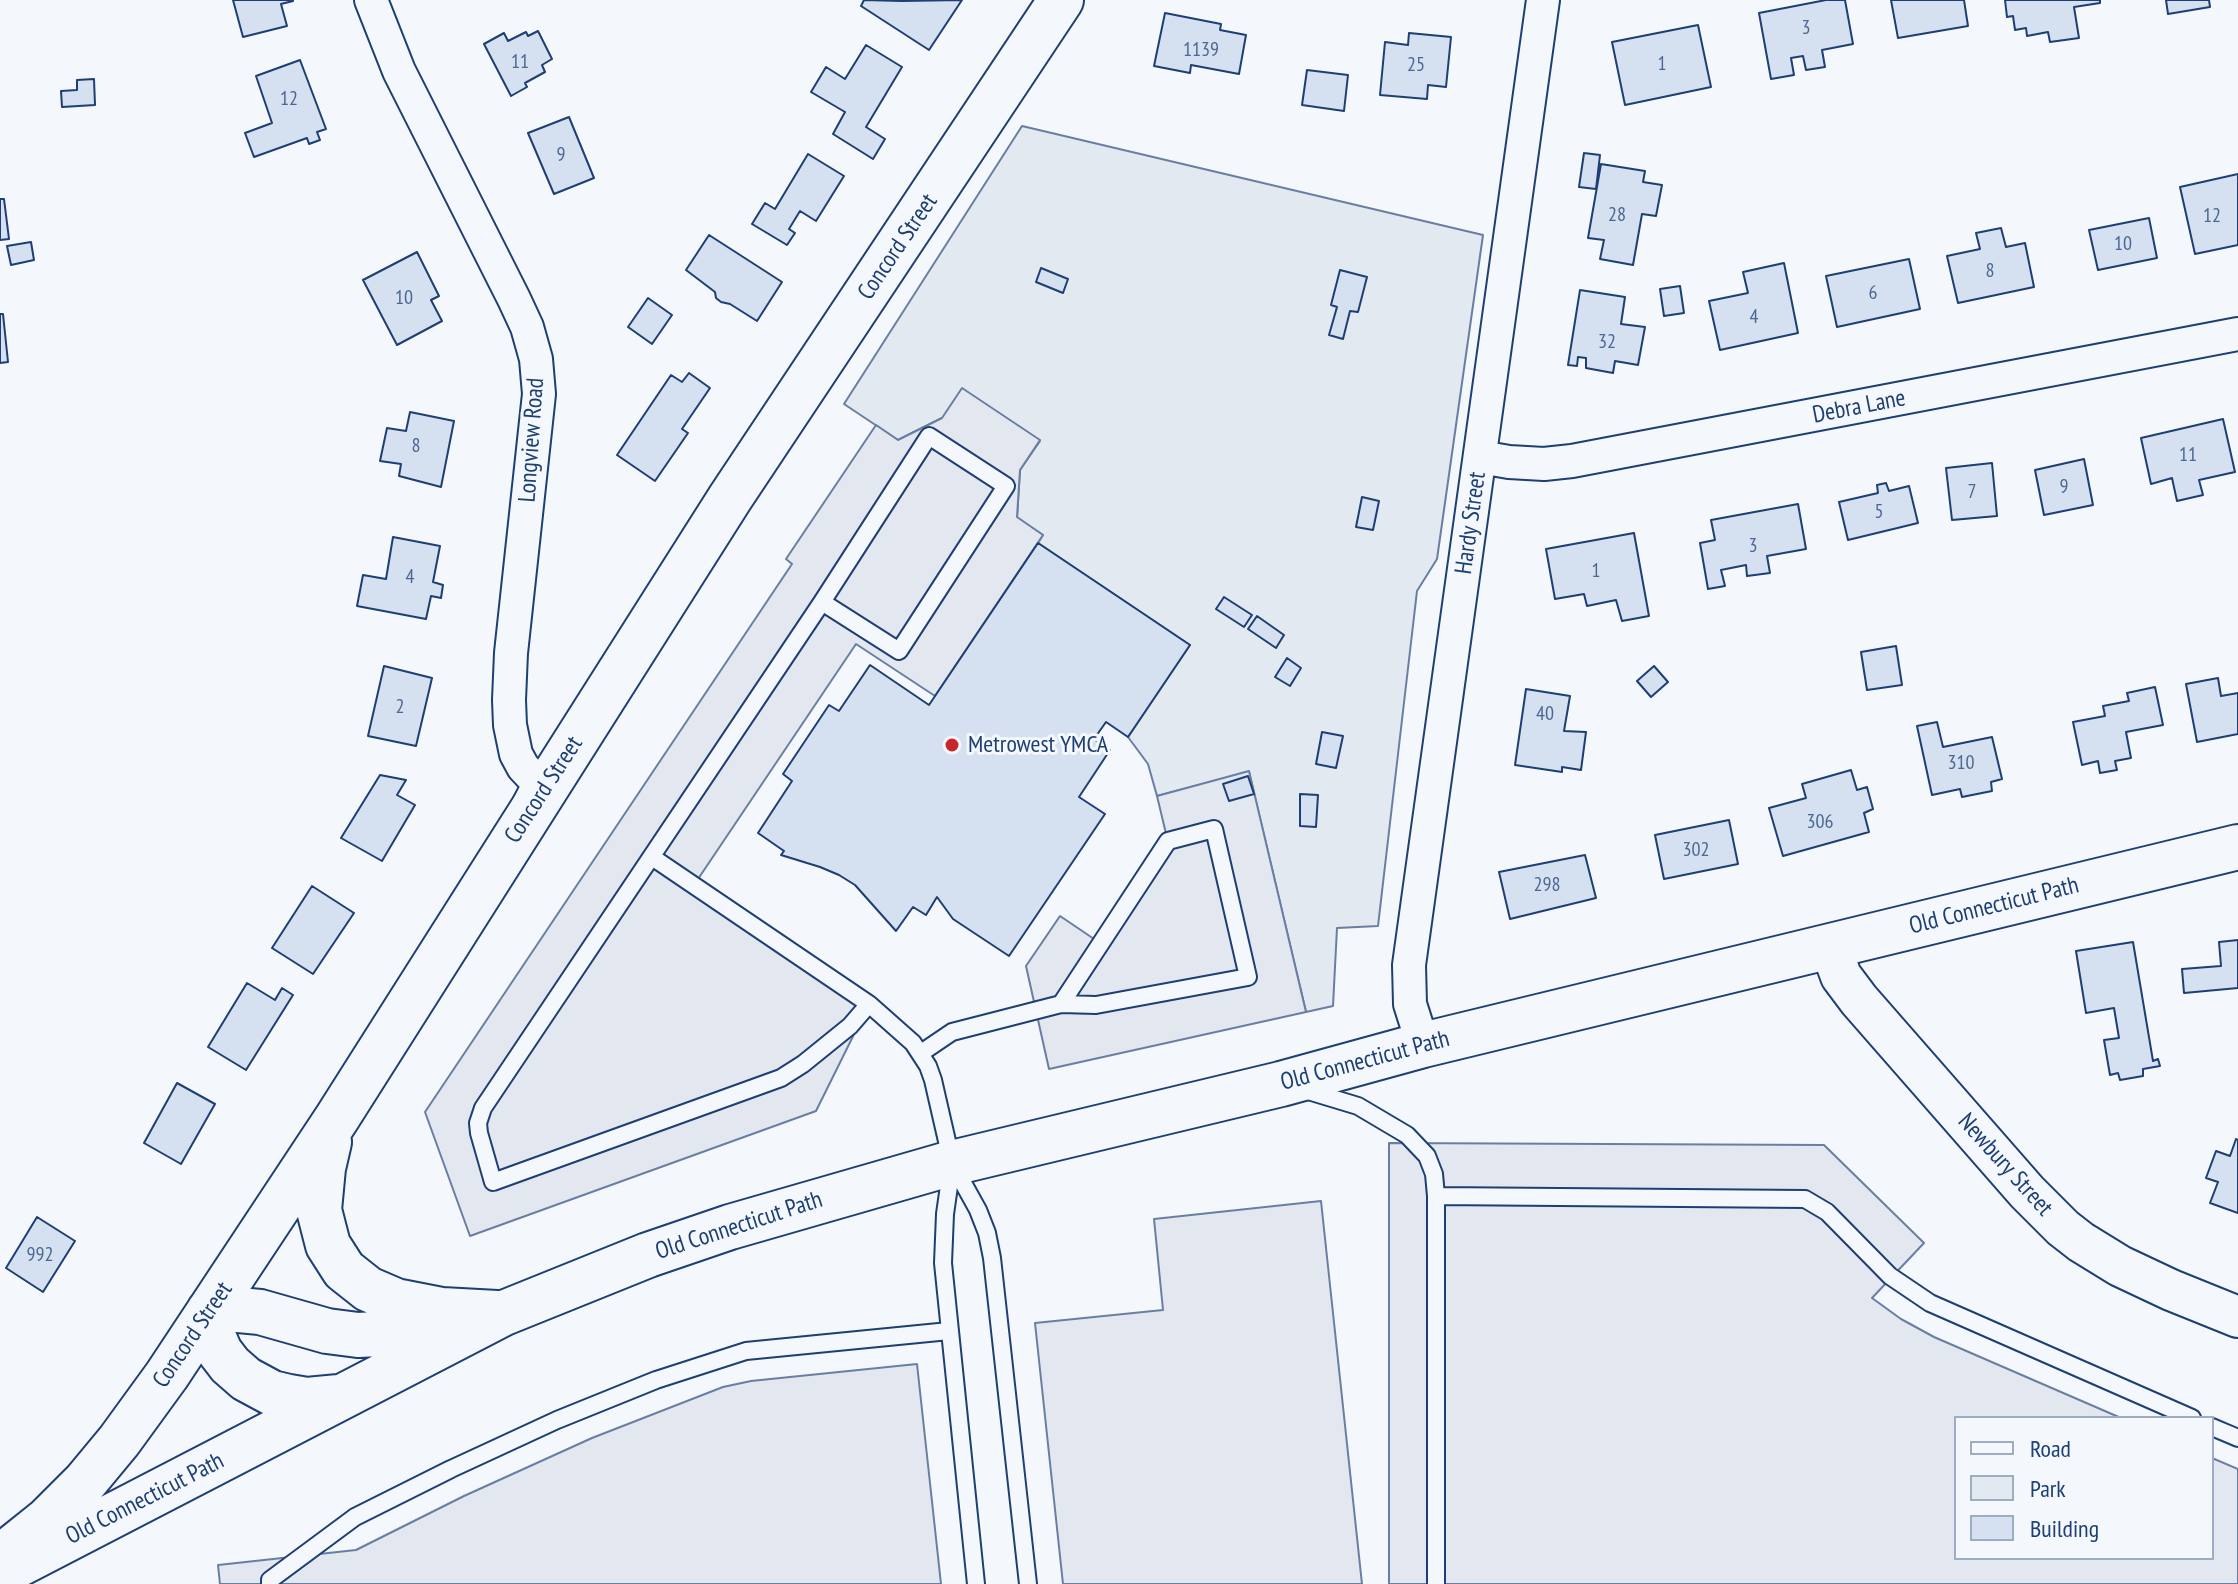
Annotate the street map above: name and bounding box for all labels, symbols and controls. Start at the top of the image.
house number: 3 [1802,16,1810,40]
house number: 1139 [1183,38,1219,62]
house number: 11 [511,50,529,74]
house number: 1 [1658,52,1666,76]
house number: 25 [1407,53,1425,77]
house number: 12 [280,87,298,111]
house number: 9 [557,143,565,167]
street label: Concord Street [852,189,944,305]
house number: 28 [1608,203,1626,227]
house number: 12 [2203,204,2221,228]
house number: 10 [2114,232,2132,256]
house number: 8 [1986,259,1994,283]
house number: 6 [1869,281,1877,305]
house number: 10 [395,286,413,310]
house number: 4 [1750,305,1758,329]
house number: 32 [1598,330,1616,354]
street label: Longview Road [513,377,551,503]
street label: Debra Lane [1810,384,1908,430]
house number: 8 [412,434,420,458]
house number: 11 [2179,443,2197,467]
street label: Hardy Street [1450,470,1492,576]
house number: 9 [2060,475,2068,499]
house number: 7 [1968,480,1976,504]
house number: 5 [1875,500,1883,524]
house number: 3 [1749,534,1757,558]
house number: 1 [1592,559,1600,583]
house number: 4 [406,565,414,589]
house number: 2 [396,695,404,719]
house number: 40 [1536,702,1554,726]
street label: Concord Street [499,731,589,849]
place label: Metrowest YMCA [968,731,1108,759]
marker: Metrowest YMCA [943,736,961,754]
house number: 310 [1948,751,1974,775]
house number: 306 [1807,810,1833,834]
house number: 302 [1683,838,1709,862]
street label: Old Connecticut Path [1906,871,2082,941]
house number: 298 [1534,873,1560,897]
street label: Old Connecticut Path [1277,1025,1453,1097]
street label: Newbury Street [1951,1108,2059,1222]
street label: Old Connecticut Path [652,1185,826,1267]
house number: 992 [27,1243,53,1267]
street label: Concord Street [147,1277,239,1393]
legend [1954,1416,2214,1560]
text: Road [2030,1433,2071,1464]
street label: Old Connecticut Path [61,1447,229,1551]
text: Park [2030,1473,2066,1504]
text: Building [2030,1513,2099,1544]

